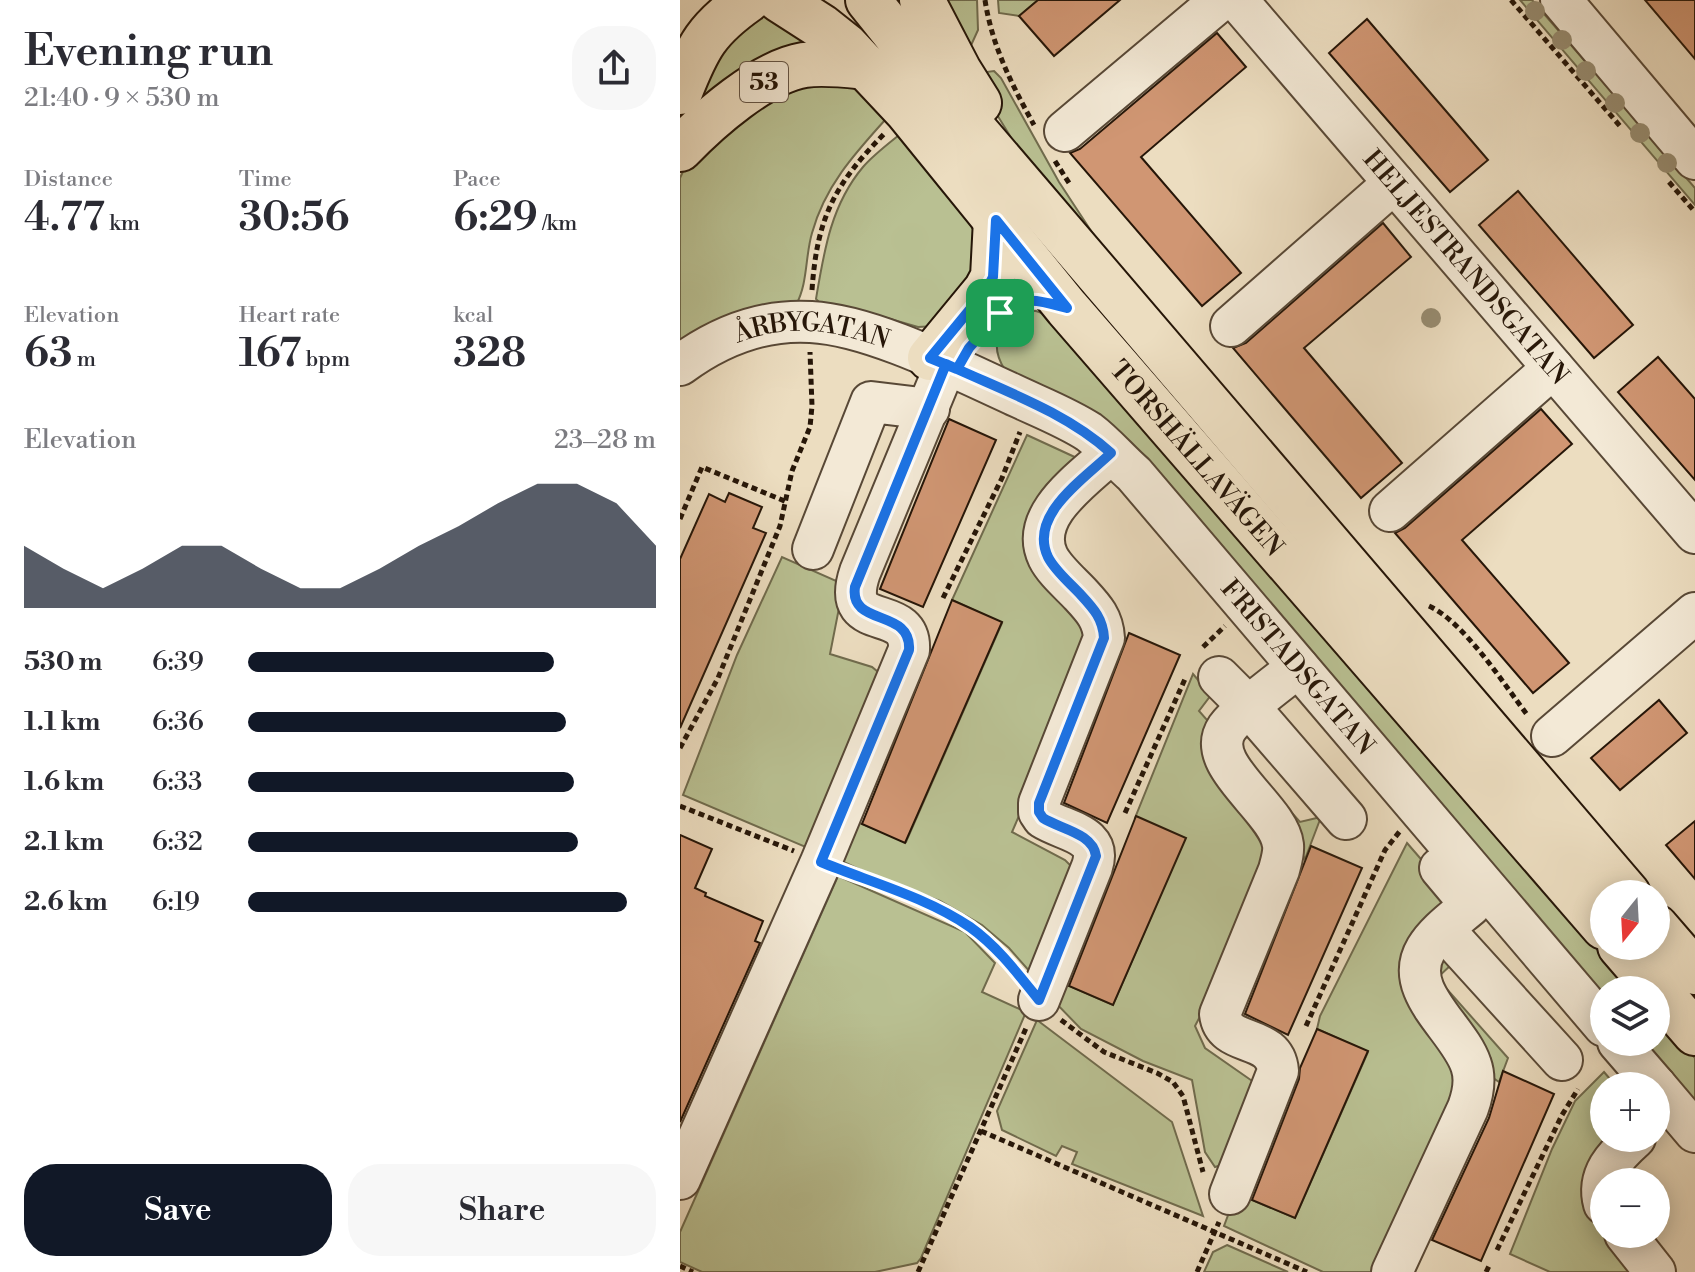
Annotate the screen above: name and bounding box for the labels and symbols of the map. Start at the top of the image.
road number: 53 [740,62,788,102]
street label: HELJESTRANDSGATAN [1356,144,1576,392]
pin [966,279,1034,347]
street label: ÅRBYGATAN [729,306,894,357]
street label: TORSHÄLLAVÄGEN [1103,354,1291,564]
street label: FRISTADSGATAN [1214,573,1381,762]
north arrow [1590,880,1670,960]

